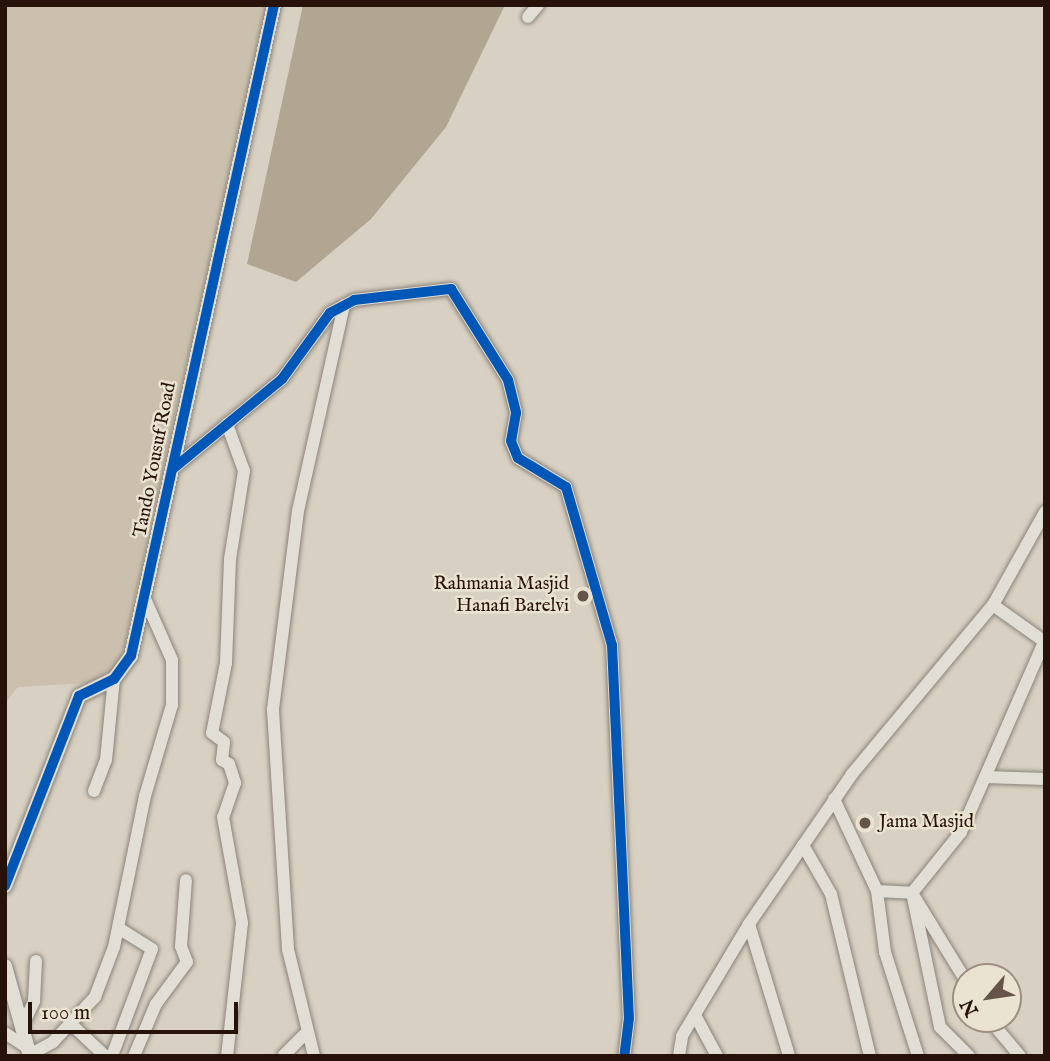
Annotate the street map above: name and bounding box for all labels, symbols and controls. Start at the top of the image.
street label: Tando Yousuf Road [130,380,182,540]
place label: Rahmania Masjid Hanafi Barelvi [433,574,569,618]
marker: Rahmania Masjid Hanafi Barelvi [575,588,591,604]
place label: Jama Masjid [879,812,974,834]
marker: Jama Masjid [857,815,873,831]
north arrow [952,963,1022,1033]
scale bar [32,988,242,1032]
text: N [956,994,985,1020]
text: 100 m [41,1000,90,1027]

